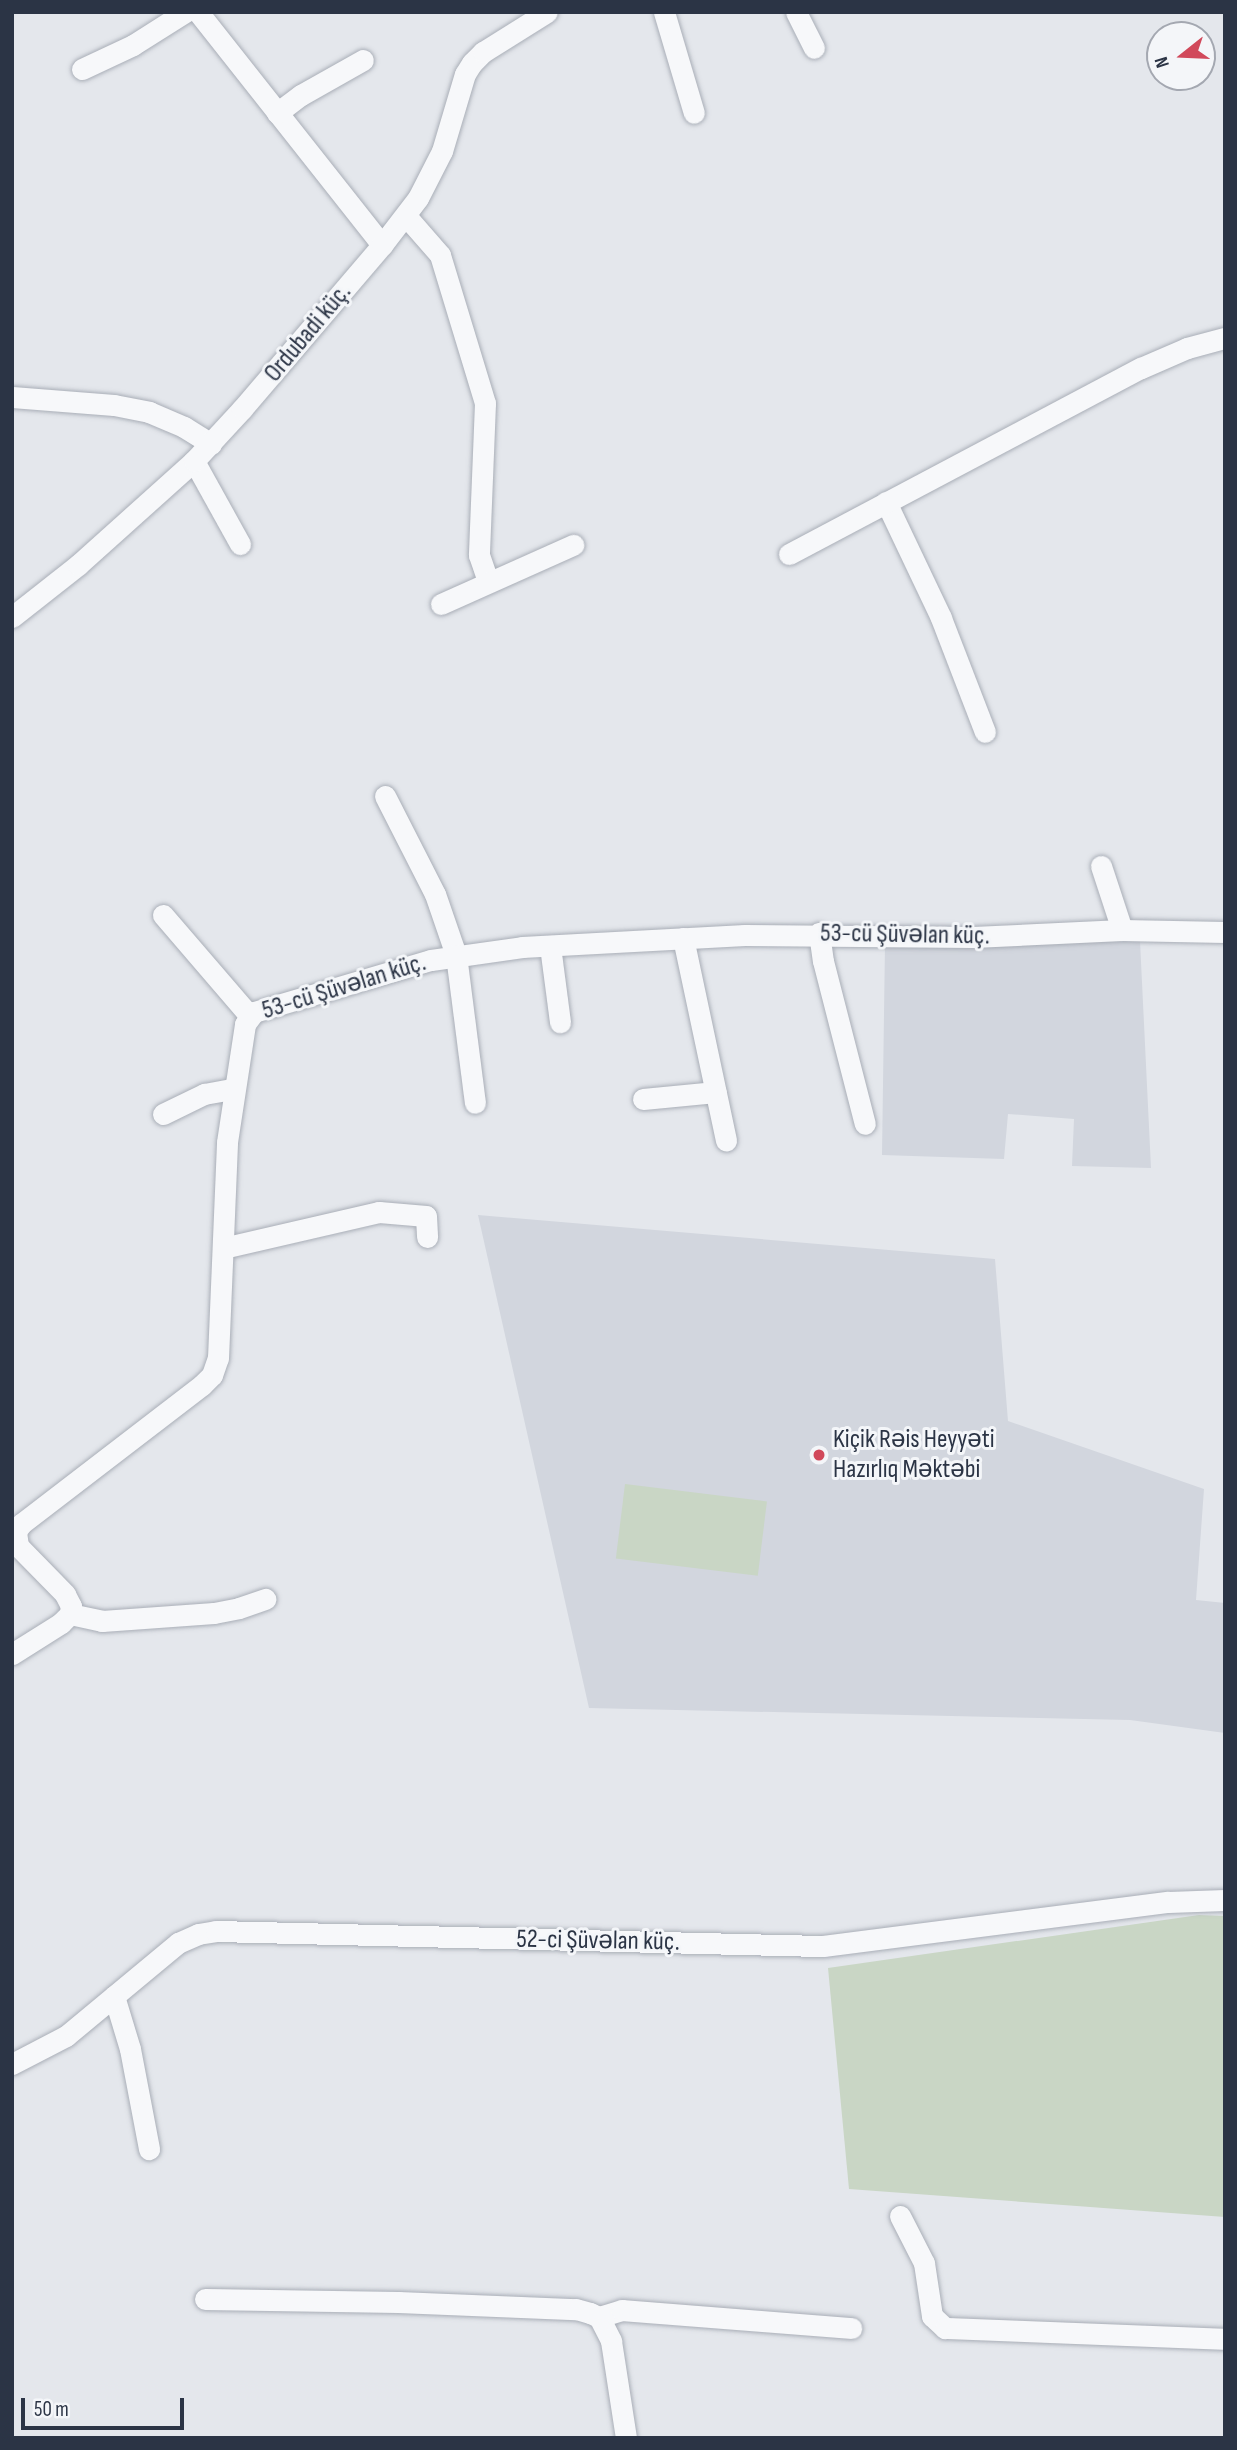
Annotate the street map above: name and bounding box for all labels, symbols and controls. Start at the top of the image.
north arrow [1146,21,1216,91]
text: N [1150,54,1175,70]
street label: Ordubadi küç. [258,277,358,389]
street label: 53-cü Şüvəlan küç. [820,918,990,952]
street label: 53-cü Şüvəlan küç. [258,947,430,1027]
place label: Kiçik Rəis Heyyəti Hazırlıq Məktəbi [833,1424,995,1486]
marker: Kiçik Rəis Heyyəti Hazırlıq Məktəbi [811,1447,827,1463]
street label: 52-ci Şüvəlan küç. [516,1924,680,1958]
scale bar [24,2384,187,2428]
text: 50 m [34,2397,69,2422]

